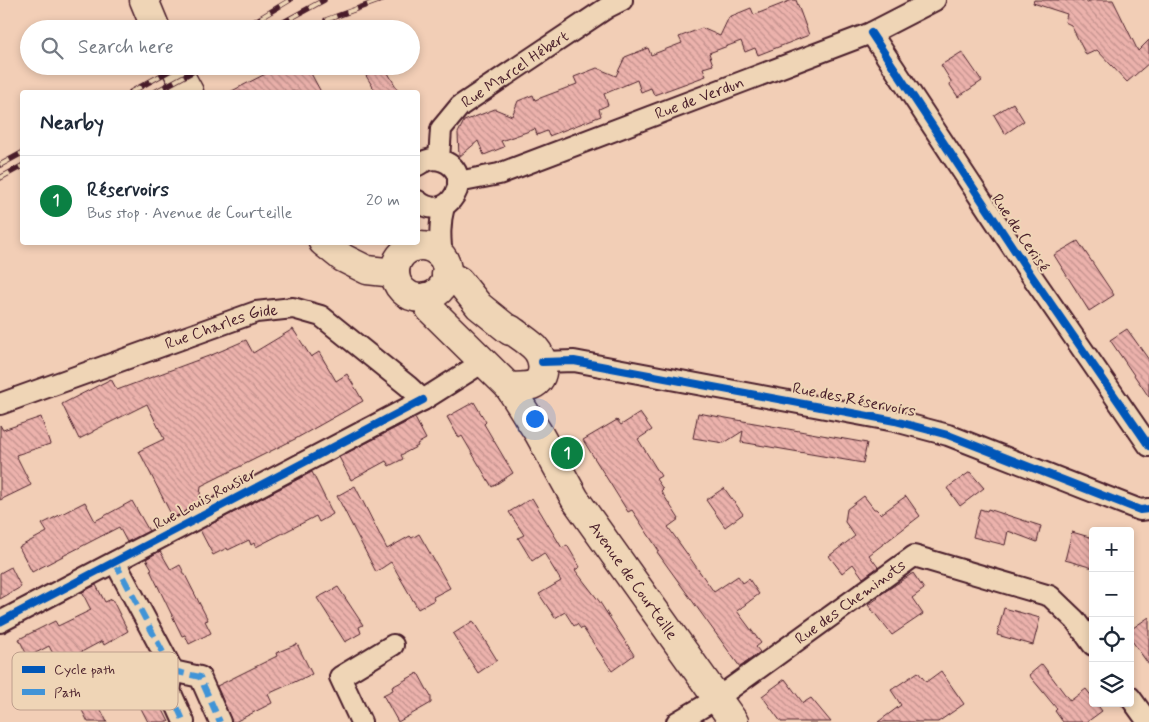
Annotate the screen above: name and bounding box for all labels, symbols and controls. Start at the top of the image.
search box [20,20,420,75]
street label: Rue Marcel Hébert [457,26,573,113]
icon: search [38,34,66,62]
text: Search here [78,35,174,60]
street label: Rue de Verdun [652,72,747,125]
text: Nearby [40,109,104,137]
text: Réservoirs [87,178,169,203]
text: 1 [52,190,60,211]
text: 20 m [366,190,400,211]
street label: Rue de Cerisé [986,190,1054,276]
text: Bus stop · Avenue de Courteille [87,203,292,224]
street label: Rue Charles Gide [162,299,279,354]
street label: Rue des Réservoirs [791,378,917,422]
your location [522,406,548,432]
pin: 1 [551,434,583,472]
street label: Rue Louis Rousier [150,463,260,535]
street label: Avenue de Courteille [584,517,683,644]
map controls [1089,527,1134,707]
button: + [1089,527,1134,572]
street label: Rue des Cheminots [791,555,910,649]
button: − [1089,572,1134,617]
button: locate [1089,617,1134,662]
legend [12,652,178,710]
text: Cycle path [54,661,115,679]
button: layers [1089,662,1134,707]
text: Path [54,684,81,702]

